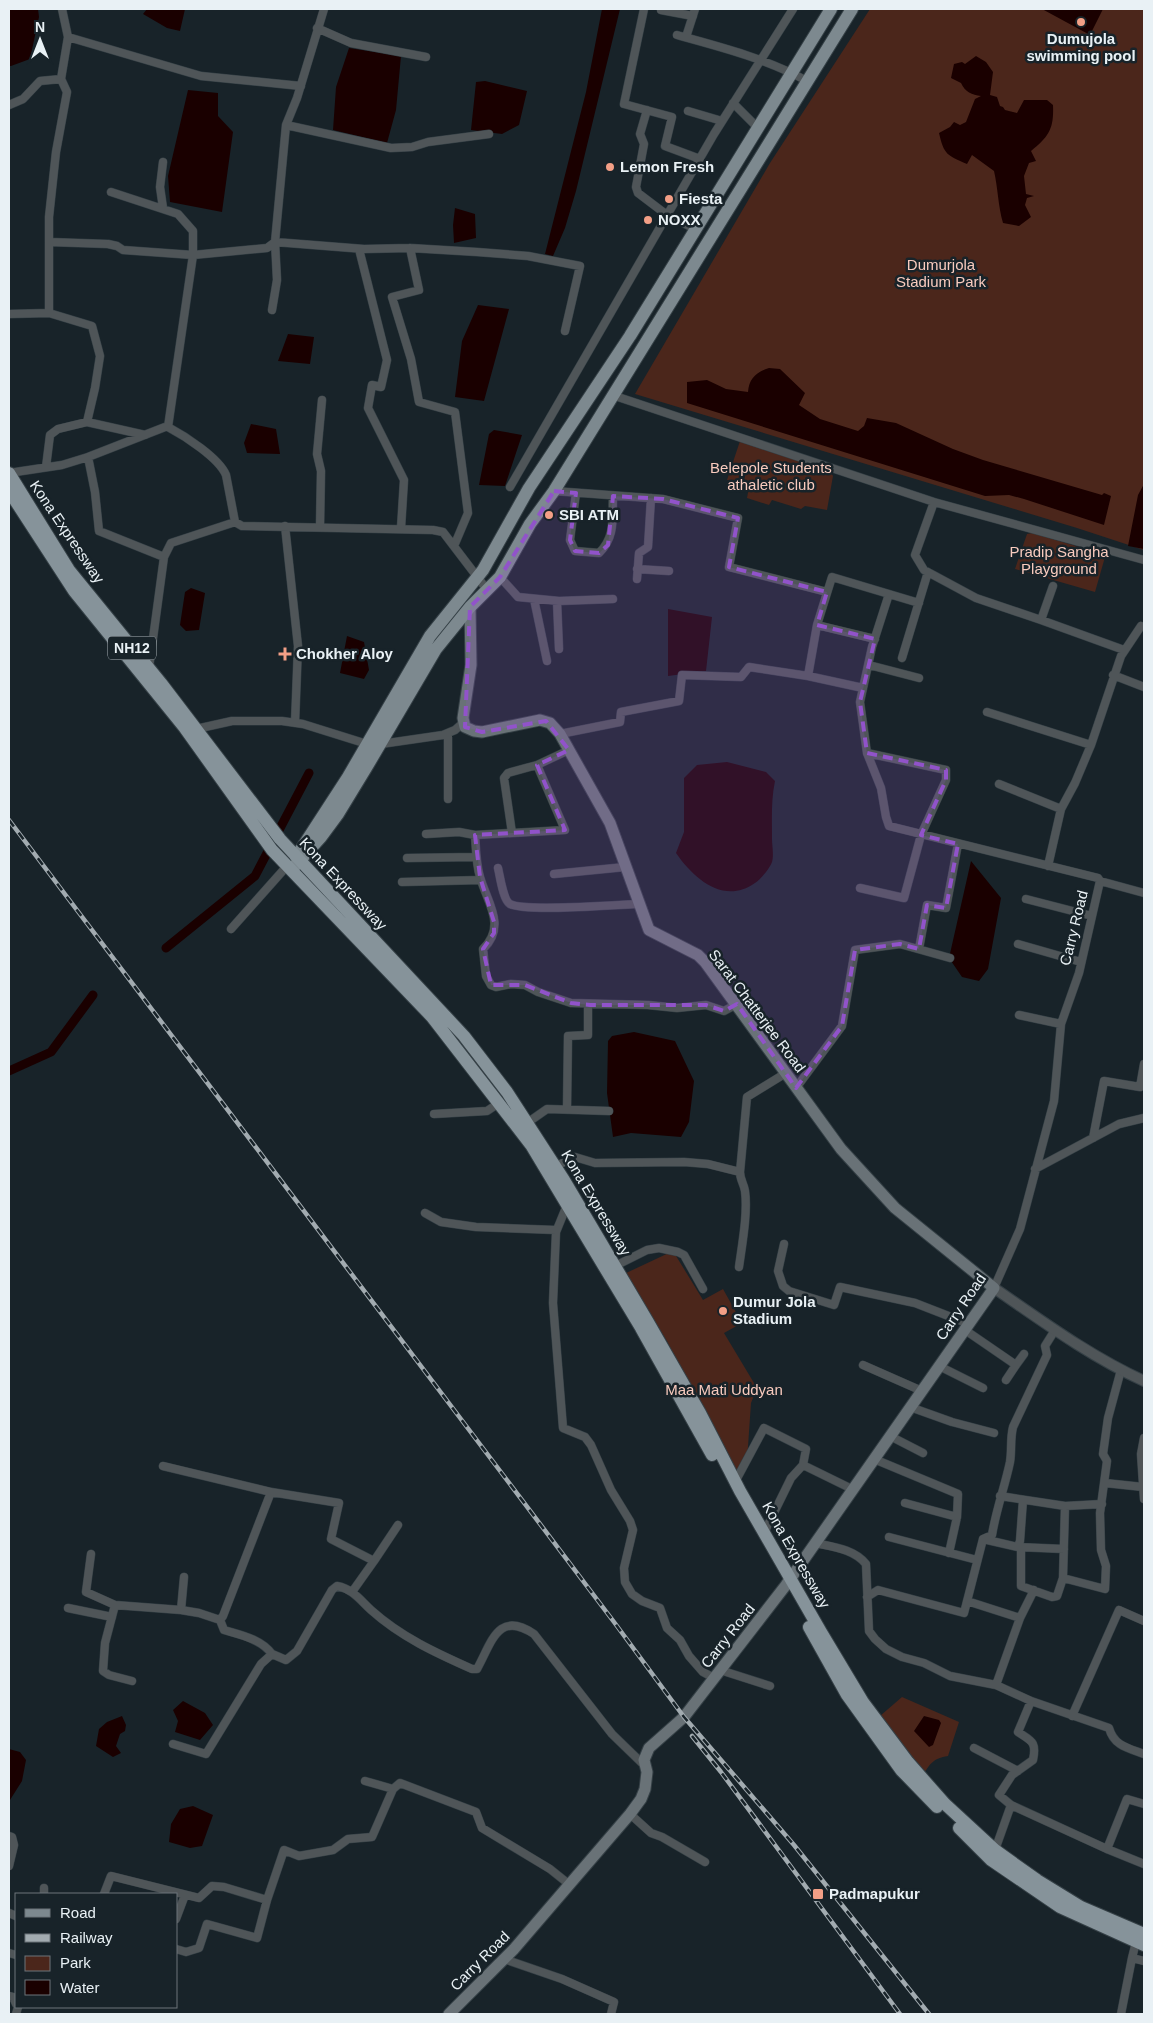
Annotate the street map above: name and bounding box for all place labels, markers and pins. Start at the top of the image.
marker: Dumujola swimming pool [1075,16,1087,28]
place label: Dumujola swimming pool [1026,30,1136,64]
place label: Lemon Fresh [620,158,714,175]
marker: Lemon Fresh [604,161,616,173]
place label: Fiesta [679,190,723,207]
marker: Fiesta [663,193,675,205]
place label: NOXX [658,211,701,228]
marker: NOXX [642,214,654,226]
place label: SBI ATM [559,506,619,523]
marker: SBI ATM [543,509,555,521]
place label: Chokher Aloy [296,645,394,662]
marker: Chokher Aloy [278,647,292,661]
place label: Dumur Jola Stadium [733,1293,816,1327]
marker: Dumur Jola Stadium [717,1305,729,1317]
place label: Padmapukur [829,1885,920,1902]
marker: Padmapukur [811,1887,825,1901]

